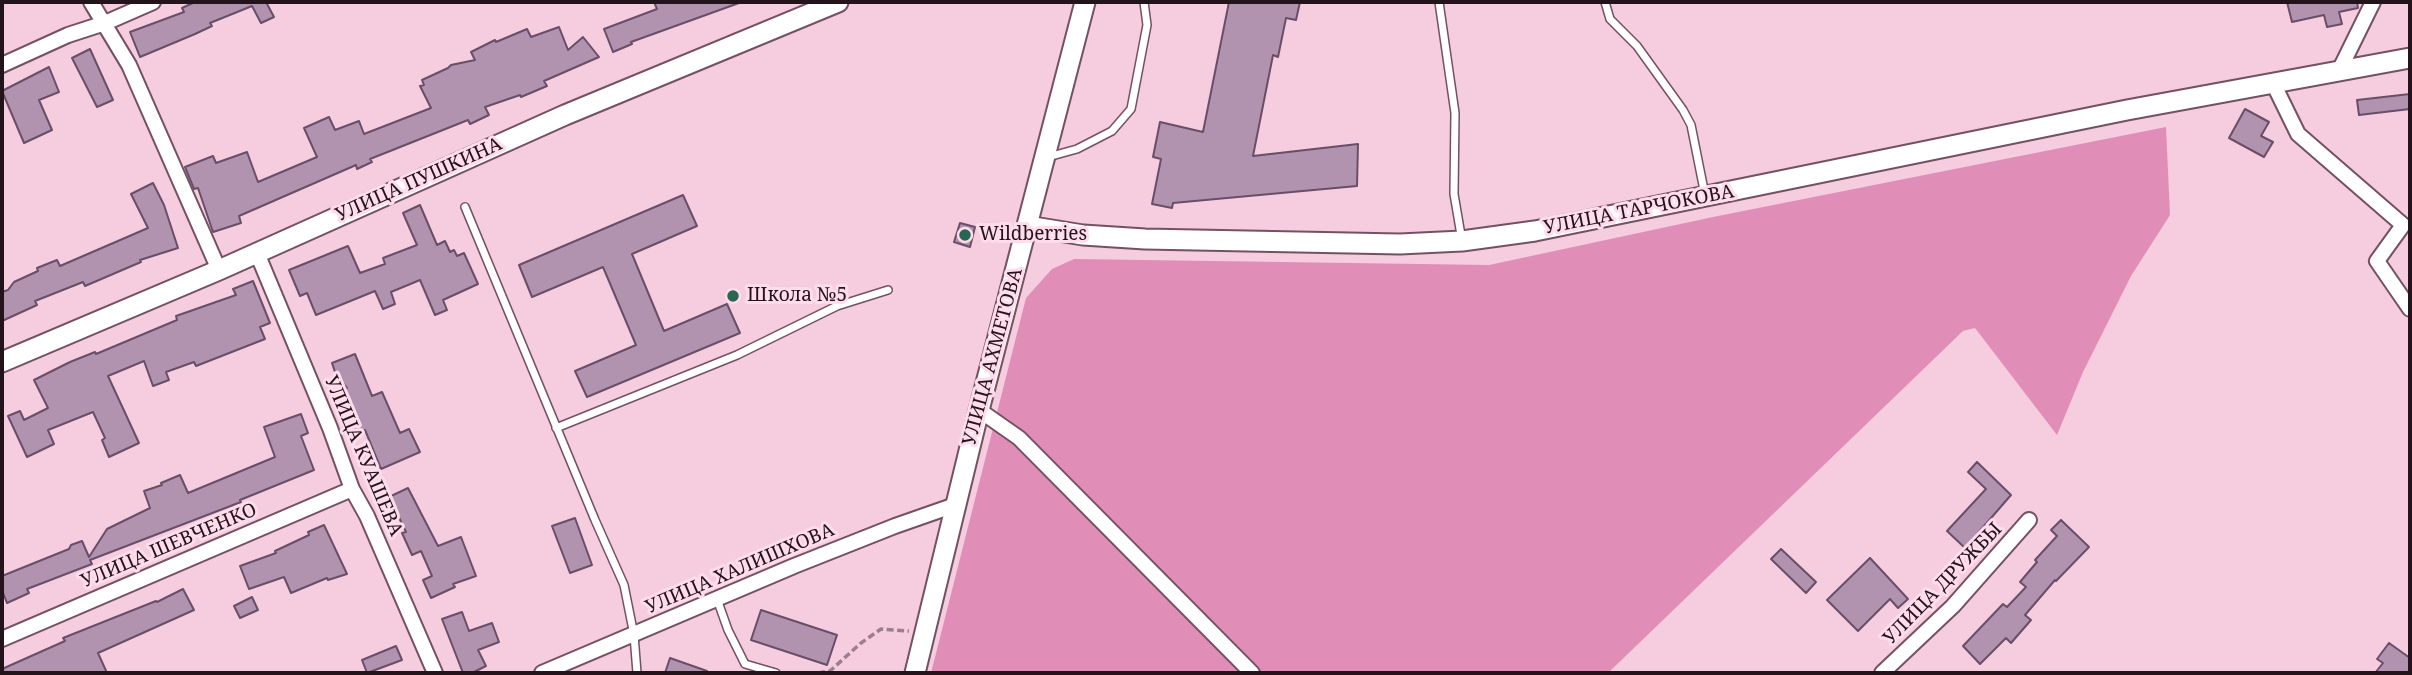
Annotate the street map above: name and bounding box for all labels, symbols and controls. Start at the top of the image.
street label: УЛИЦА ПУШКИНА [332,133,506,227]
street label: УЛИЦА ТАРЧОКОВА [1542,180,1736,240]
place label: Wildberries [979,224,1087,246]
marker: Wildberries [957,227,973,243]
street label: УЛИЦА АХМЕТОВА [958,266,1028,448]
place label: Школа №5 [747,285,847,307]
marker: Школа №5 [725,288,741,304]
street label: УЛИЦА КУАШЕВА [319,372,407,540]
street label: УЛИЦА ШЕВЧЕНКО [78,499,260,593]
street label: УЛИЦА ДРУЖБЫ [1879,518,2007,650]
street label: УЛИЦА ХАЛИШХОВА [642,519,838,619]

